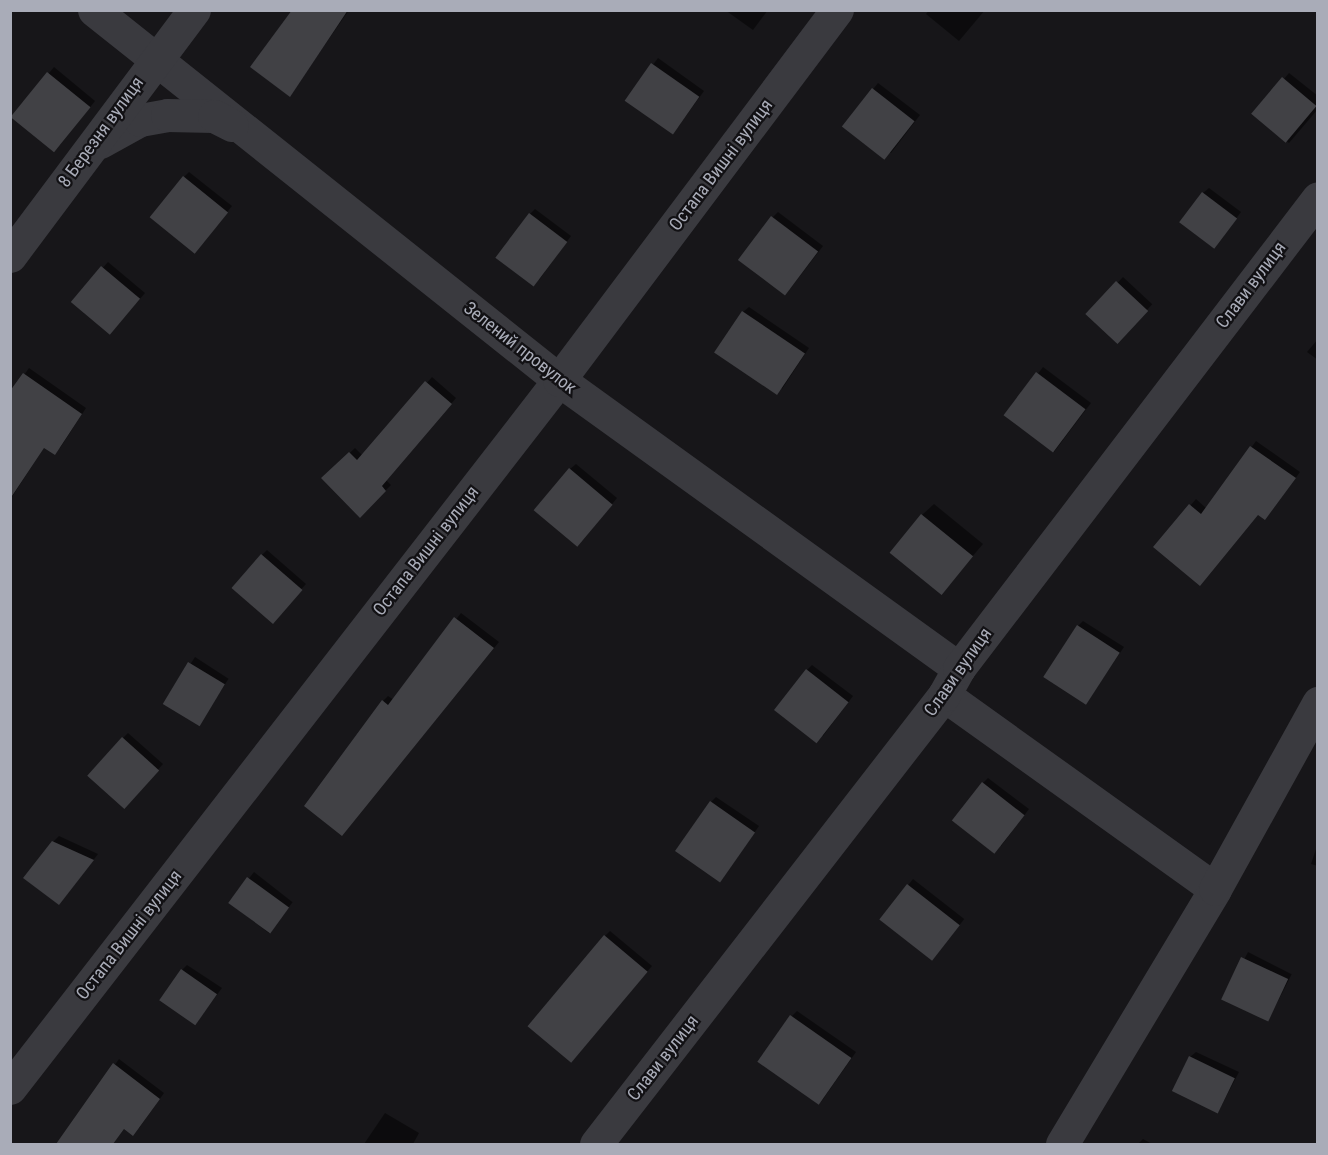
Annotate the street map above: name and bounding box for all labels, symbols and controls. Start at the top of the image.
street label: 8 Березня вулиця [54,73,148,191]
street label: Остапа Вишні вулиця [665,95,777,235]
street label: Слави вулиця [1211,237,1291,333]
street label: Зелений провулок [459,297,581,399]
street label: Остапа Вишні вулиця [369,482,483,620]
street label: Слави вулиця [920,624,996,720]
street label: Остапа Вишні вулиця [72,866,186,1004]
street label: Слави вулиця [623,1011,703,1105]

